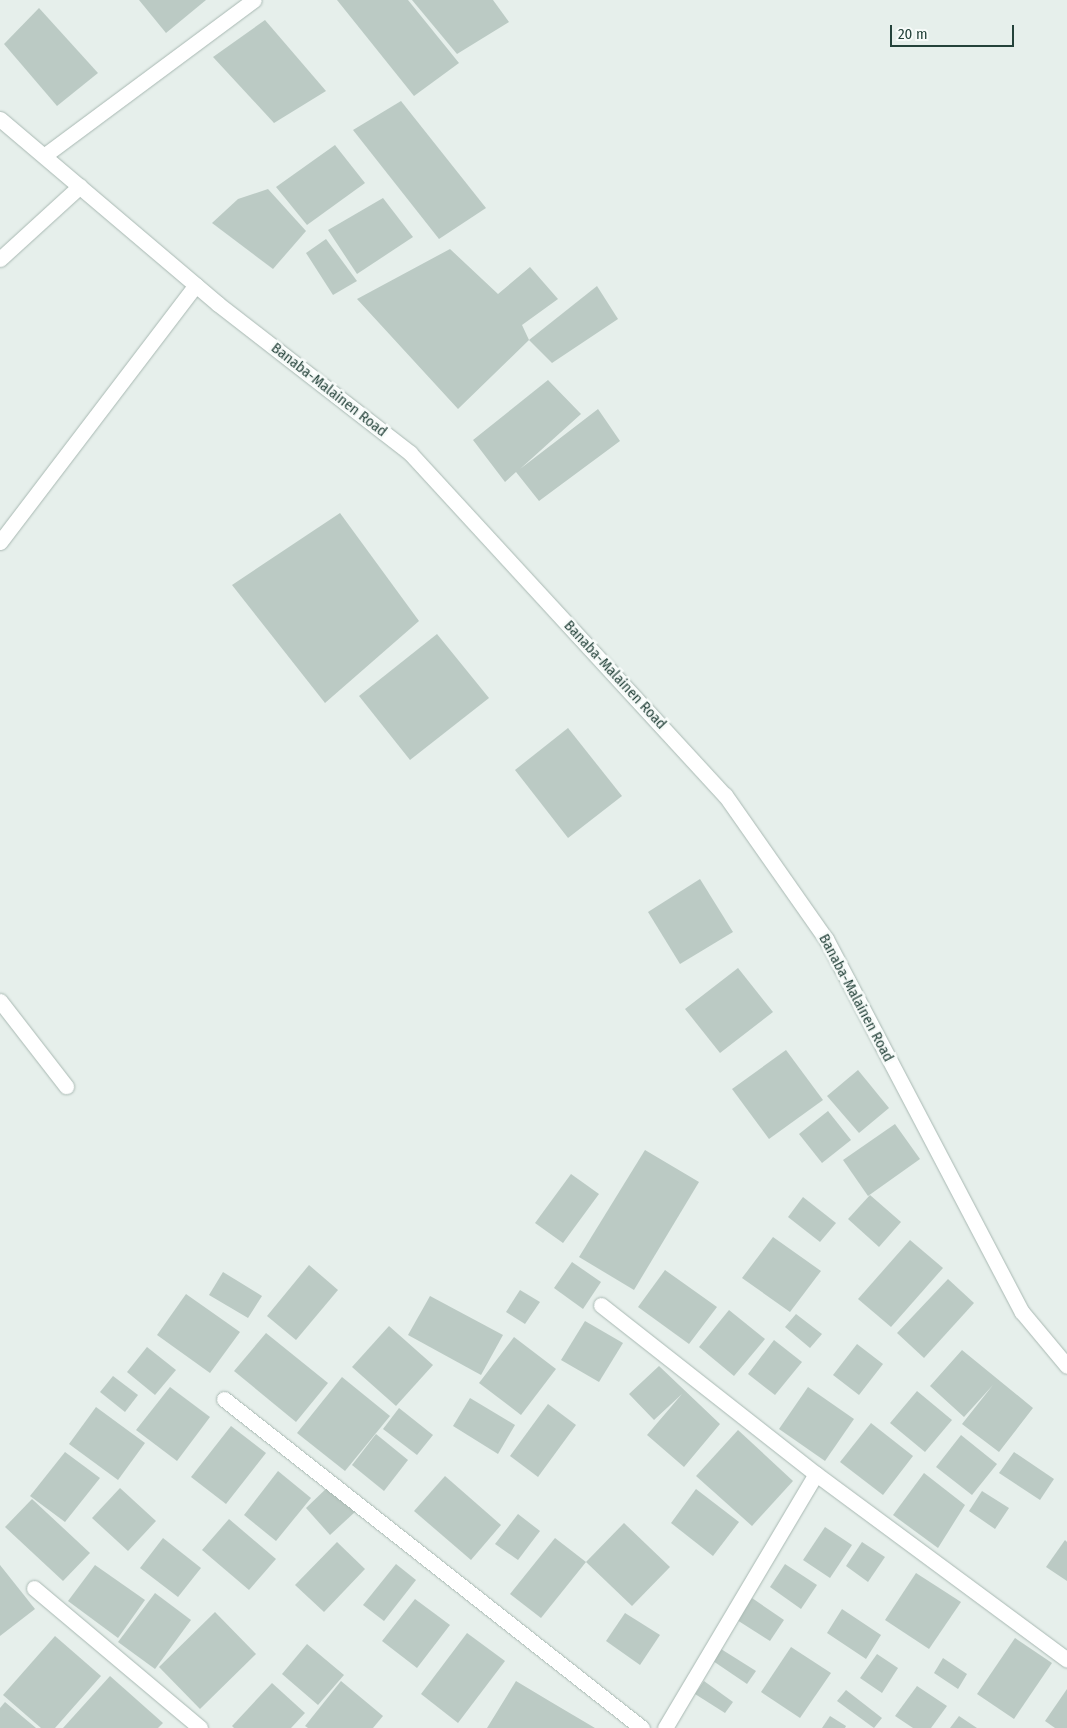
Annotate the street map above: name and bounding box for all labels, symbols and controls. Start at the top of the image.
scale bar [892,15,1016,47]
text: 20 m [898,25,928,43]
street label: Banaba-Malainen Road [267,339,391,441]
street label: Banaba-Malainen Road [560,617,670,733]
street label: Banaba-Malainen Road [815,931,897,1065]

